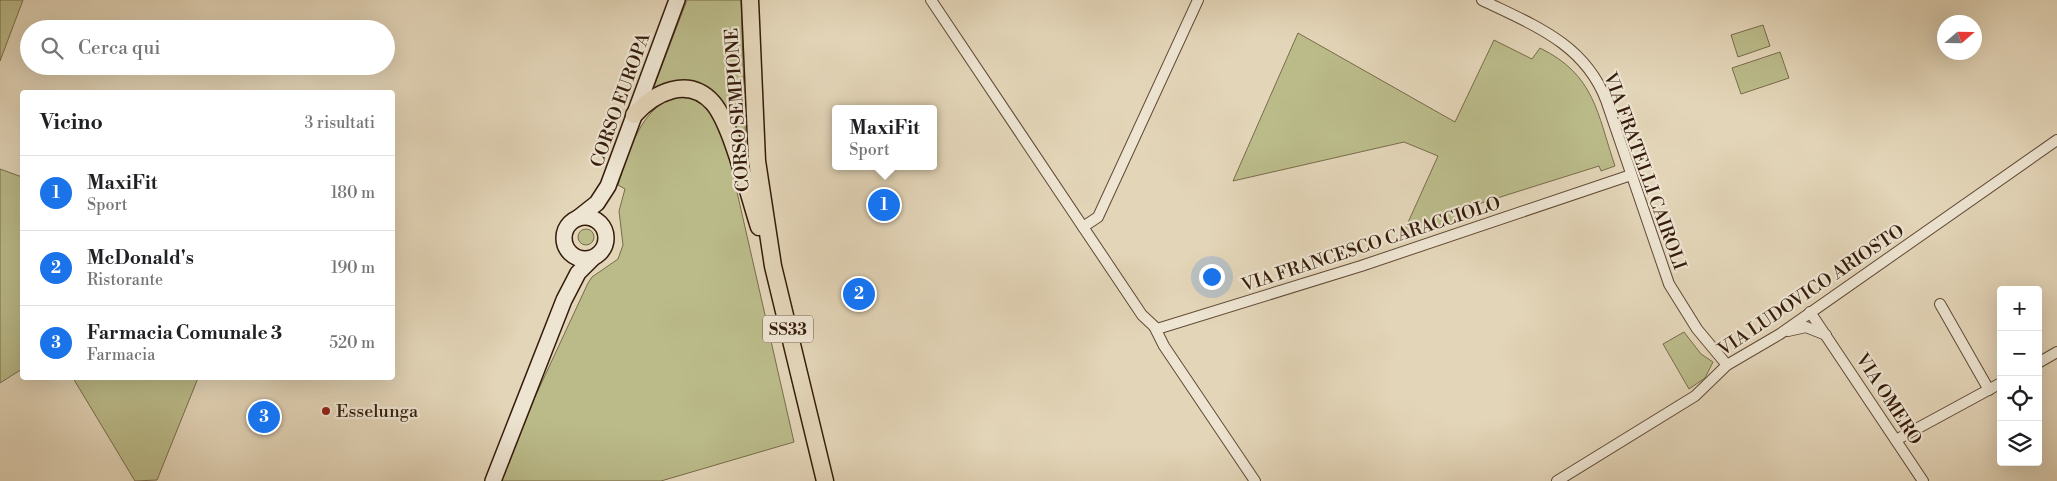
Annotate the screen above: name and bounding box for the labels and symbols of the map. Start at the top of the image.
north arrow [1937,15,1982,60]
street label: CORSO SEMPIONE [720,27,755,193]
street label: CORSO EUROPA [585,29,656,171]
street label: VIA FRATELLI CAIROLI [1598,68,1691,273]
pin: 1 [868,186,900,224]
street label: VIA FRANCESCO CARACCIOLO [1238,192,1503,298]
street label: VIA LUDOVICO ARIOSTO [1713,220,1909,362]
your location [1199,264,1225,290]
pin: 2 [843,275,875,313]
road number: SS33 [763,316,813,342]
street label: VIA OMERO [1850,348,1927,449]
pin: 3 [248,398,280,436]
place label: Esselunga [336,400,419,423]
marker: Esselunga [320,405,332,417]

